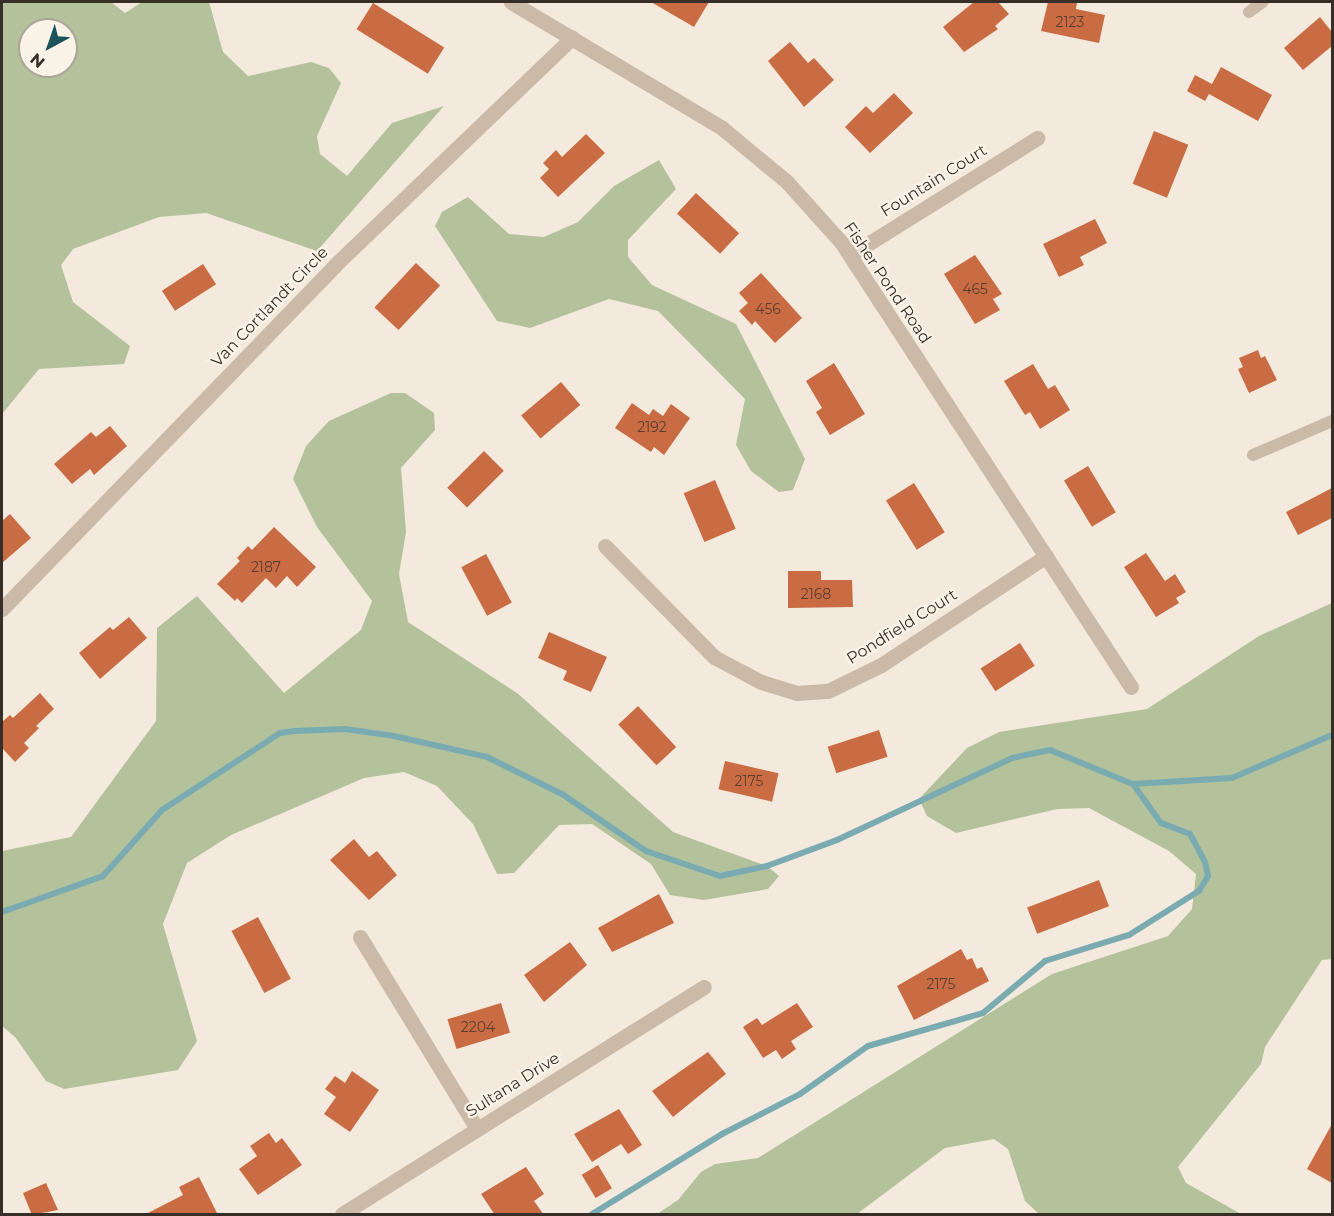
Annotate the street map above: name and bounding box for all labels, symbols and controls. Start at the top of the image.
house number: 2123 [1056,14,1084,30]
north arrow [18,18,78,78]
text: N [26,49,48,72]
street label: Fountain Court [877,141,991,221]
street label: Fisher Pond Road [839,219,935,347]
street label: Van Cortlandt Circle [208,243,332,371]
house number: 465 [962,281,988,297]
house number: 456 [755,301,781,317]
house number: 2192 [637,419,667,435]
house number: 2187 [251,559,281,575]
street label: Pondfield Court [843,585,961,669]
house number: 2168 [801,586,831,602]
house number: 2175 [735,773,763,789]
house number: 2175 [927,976,955,992]
house number: 2204 [461,1019,495,1035]
street label: Sultana Drive [463,1049,563,1121]

